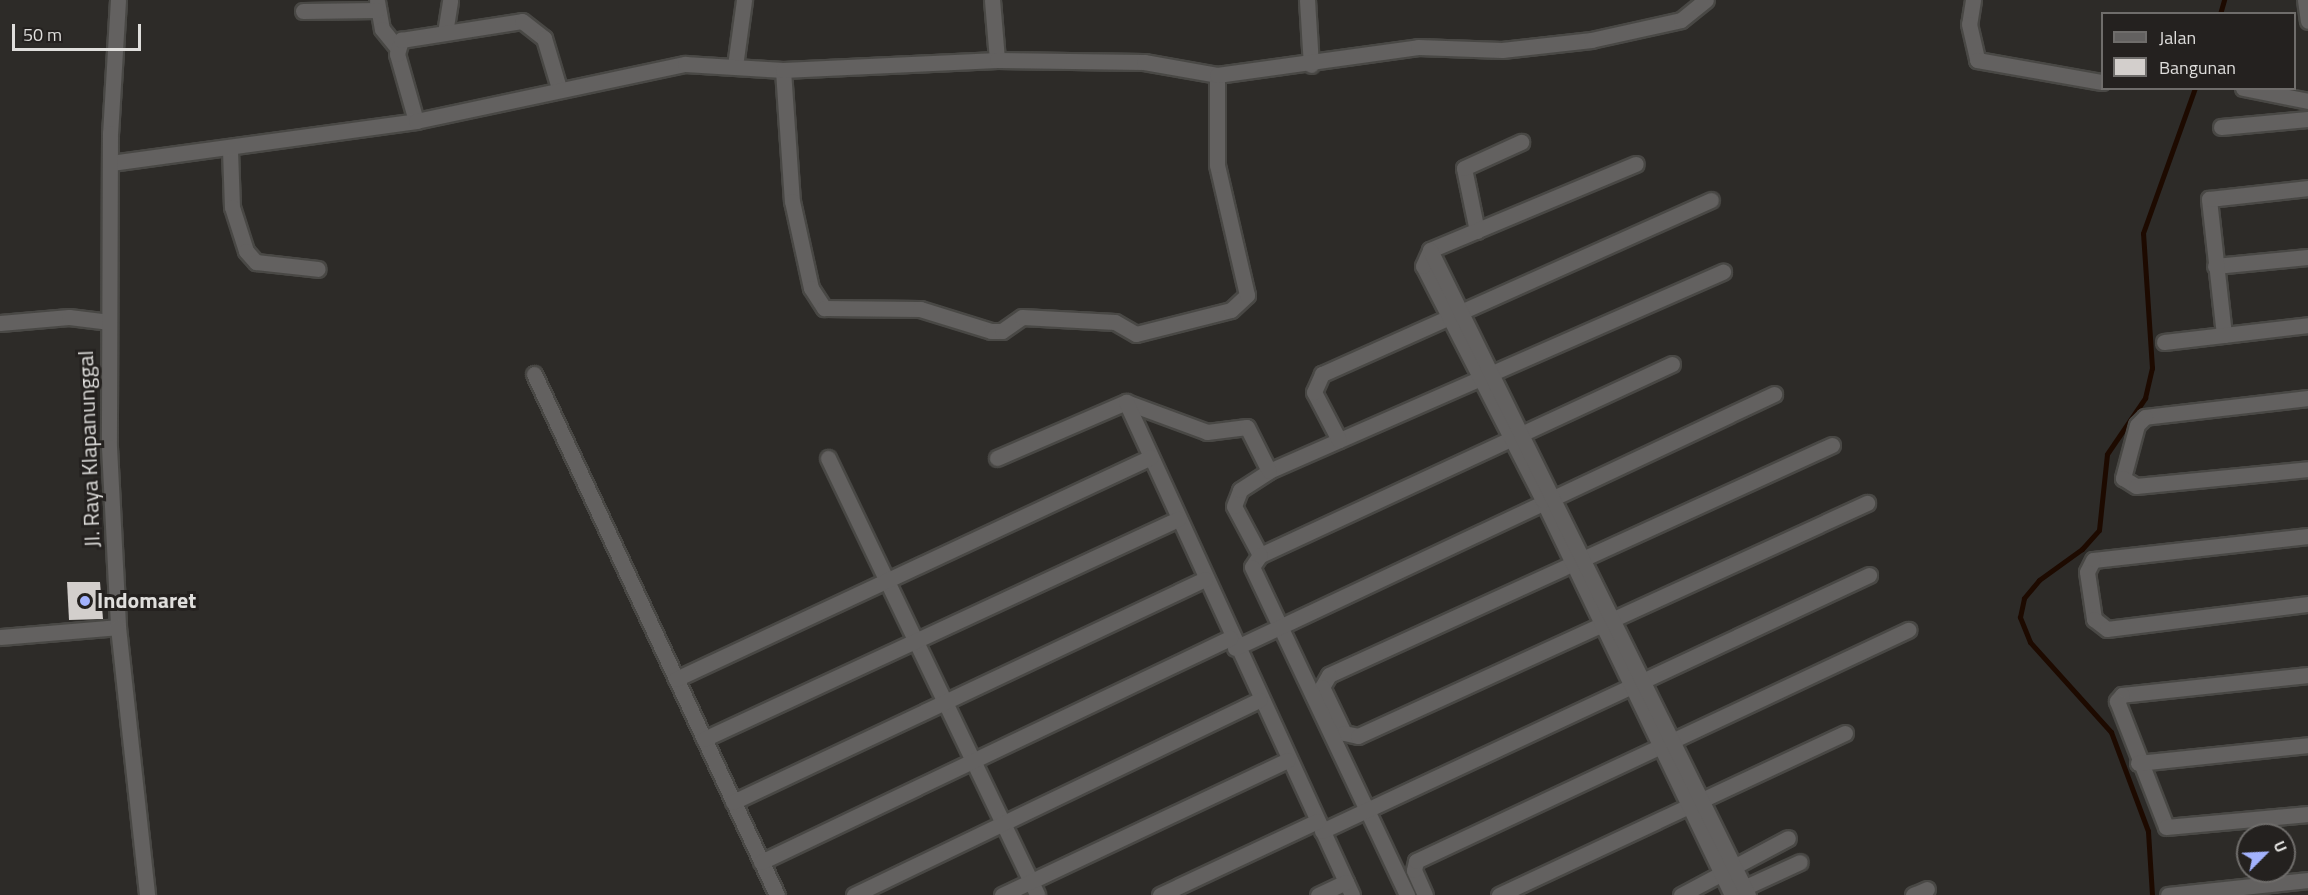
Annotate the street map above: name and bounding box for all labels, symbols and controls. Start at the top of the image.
scale bar [15,12,144,50]
legend [2101,12,2296,90]
text: 50 m [23,21,62,48]
text: Jalan [2159,24,2196,51]
text: Bangunan [2159,54,2236,81]
street label: Jl. Raya Klapanunggal [72,350,106,548]
place label: Indomaret [97,588,196,614]
marker: Indomaret [78,594,92,608]
north arrow [2236,823,2296,883]
text: U [2268,837,2294,856]

